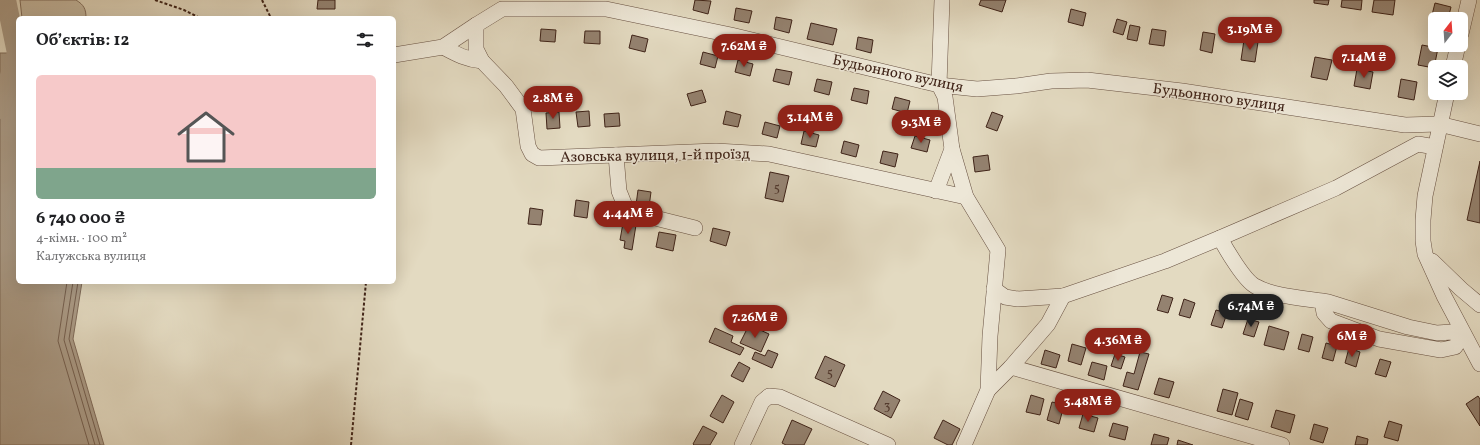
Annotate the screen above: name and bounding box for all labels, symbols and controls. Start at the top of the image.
north arrow [1428,12,1468,52]
map controls [1428,12,1468,100]
pin: 3.19M ₴ [1213,17,1287,51]
text: 3.19M ₴ [1227,21,1273,39]
text: Об’єктів: 12 [36,29,129,52]
icon: filters [354,29,376,51]
pin: 7.62M ₴ [707,34,781,68]
text: 7.62M ₴ [721,38,767,56]
pin: 7.14M ₴ [1327,45,1401,79]
text: 7.14M ₴ [1341,49,1387,67]
street label: Будьонного вулиця [830,50,965,99]
button: layers [1428,60,1468,100]
street label: Будьонного вулиця [1151,79,1286,118]
pin: 2.8M ₴ [520,86,586,120]
text: 2.8M ₴ [533,90,573,108]
icon: home [170,101,242,173]
pin: 3.14M ₴ [773,105,847,139]
text: 3.14M ₴ [787,109,833,127]
pin: 9.3M ₴ [888,110,954,144]
text: 9.3M ₴ [901,114,941,132]
street label: Азовська вулиця, 1-й проїзд [560,144,751,169]
house number: 5 [774,180,780,198]
pin: 4.44M ₴ [591,201,665,235]
text: 4.44M ₴ [603,205,653,223]
text: 6 740 000 ₴ [36,207,125,230]
text: 4-кімн. · 100 m² [36,230,127,248]
text: Калужська вулиця [36,248,146,266]
pin: 6.74M ₴ [1214,294,1288,328]
text: 6.74M ₴ [1228,298,1274,316]
pin: 7.26M ₴ [718,305,792,339]
text: 7.26M ₴ [732,309,778,327]
pin: 6M ₴ [1328,324,1376,358]
pin: 4.36M ₴ [1081,328,1155,362]
text: 6M ₴ [1337,328,1367,346]
text: 4.36M ₴ [1094,332,1142,350]
house number: 5 [827,365,833,383]
pin: 3.48M ₴ [1051,389,1125,423]
text: 3.48M ₴ [1064,393,1112,411]
house number: 3 [884,398,891,416]

